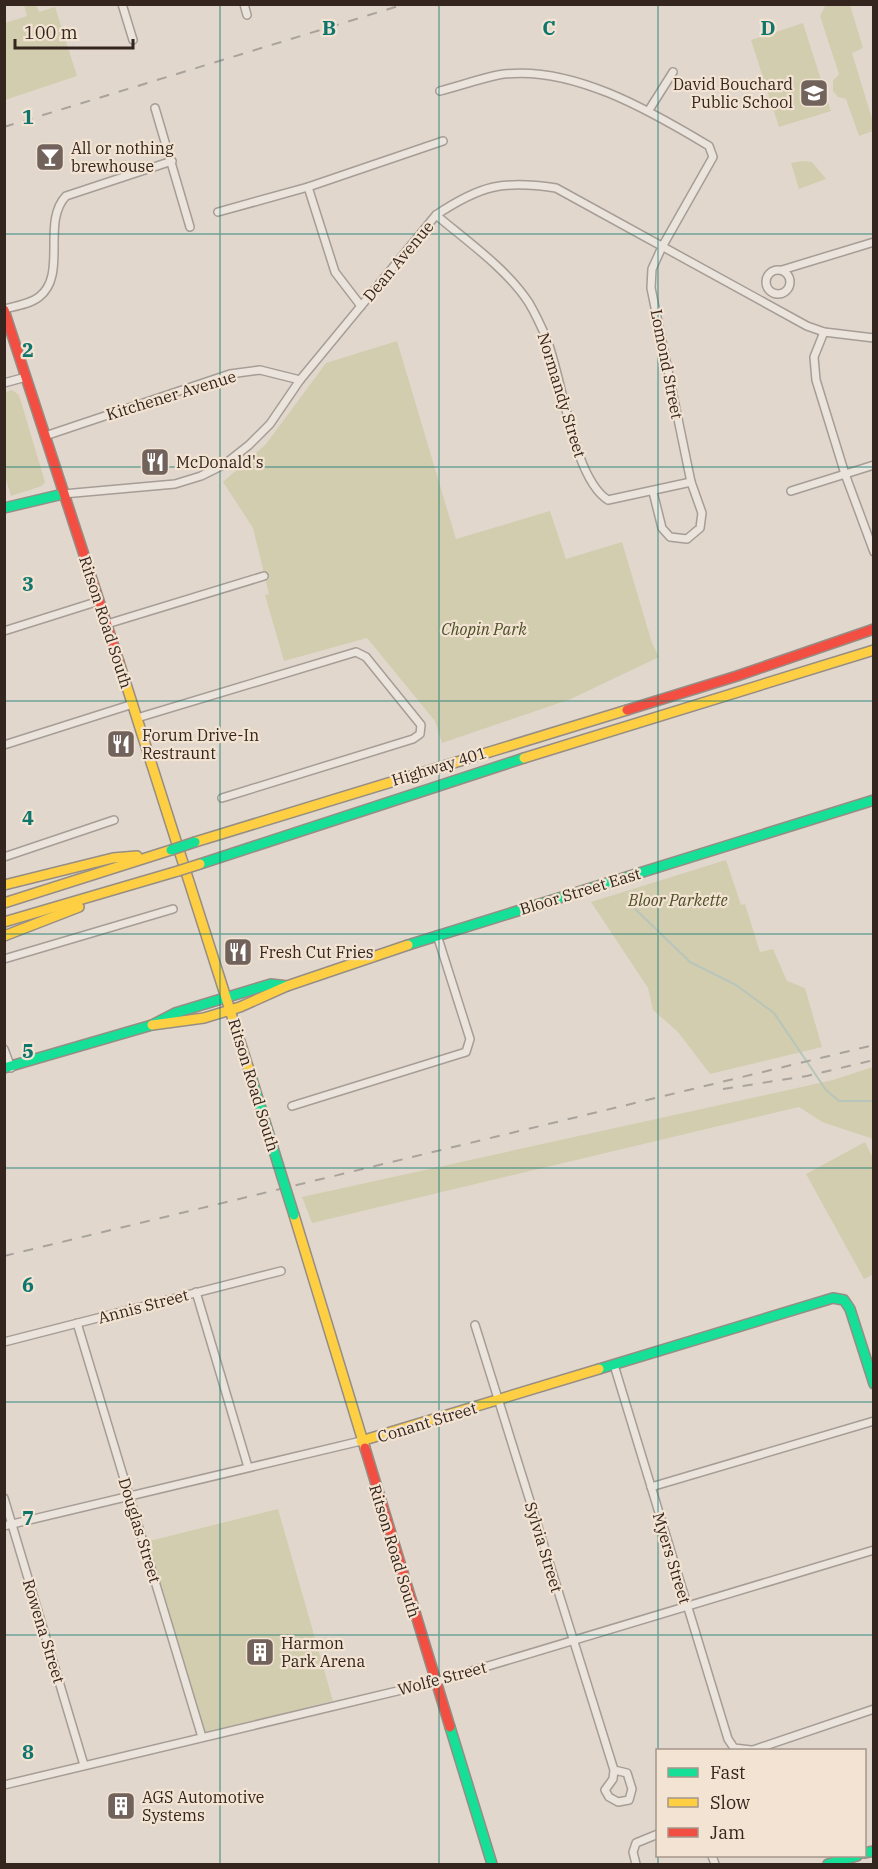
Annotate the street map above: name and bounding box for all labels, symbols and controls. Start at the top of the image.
scale bar [15,12,134,50]
text: B [322,14,336,41]
text: C [542,14,556,41]
text: D [760,14,776,41]
text: 100 m [24,21,78,44]
place label: David Bouchard Public School [673,74,793,112]
school or university icon: David Bouchard Public School [798,77,830,109]
text: 1 [22,103,34,130]
place label: All or nothing brewhouse [71,138,174,176]
bar icon: All or nothing brewhouse [34,141,66,173]
street label: Dean Avenue [359,217,437,305]
street label: Lomond Street [647,307,688,421]
street label: Normandy Street [533,330,591,460]
text: 2 [22,336,34,363]
street label: Kitchener Avenue [104,366,238,424]
restaurant icon: McDonald's [139,446,171,478]
place label: McDonald's [176,452,264,472]
street label: Ritson Road South [75,553,137,691]
text: 3 [22,570,34,597]
park label: Chopin Park [441,619,527,639]
place label: Forum Drive-In Restraunt [142,725,259,763]
restaurant icon: Forum Drive-In Restraunt [105,728,137,760]
street label: Highway 401 [389,742,489,790]
text: 4 [22,804,34,831]
street label: Bloor Street East [517,863,643,919]
park label: Bloor Parkette [627,890,728,910]
restaurant icon: Fresh Cut Fries [222,936,254,968]
place label: Fresh Cut Fries [259,942,374,962]
street label: Ritson Road South [224,1016,284,1154]
text: 5 [22,1037,34,1064]
text: 6 [22,1271,34,1298]
street label: Annis Street [96,1284,191,1328]
street label: Conant Street [375,1397,479,1447]
street label: Douglas Street [115,1475,166,1585]
street label: Ritson Road South [365,1482,425,1620]
street label: Sylvia Street [521,1499,567,1595]
text: 7 [22,1504,34,1531]
street label: Myers Street [649,1510,695,1606]
street label: Rowena Street [19,1576,69,1686]
place label: Harmon Park Arena [281,1633,366,1671]
building icon: Harmon Park Arena [244,1636,276,1668]
street label: Wolfe Street [395,1656,489,1699]
text: 8 [22,1738,34,1765]
legend [656,1749,866,1857]
text: Fast [710,1761,745,1784]
place label: AGS Automotive Systems [142,1787,264,1825]
building icon: AGS Automotive Systems [105,1790,137,1822]
text: Slow [710,1791,750,1814]
text: Jam [710,1821,745,1844]

